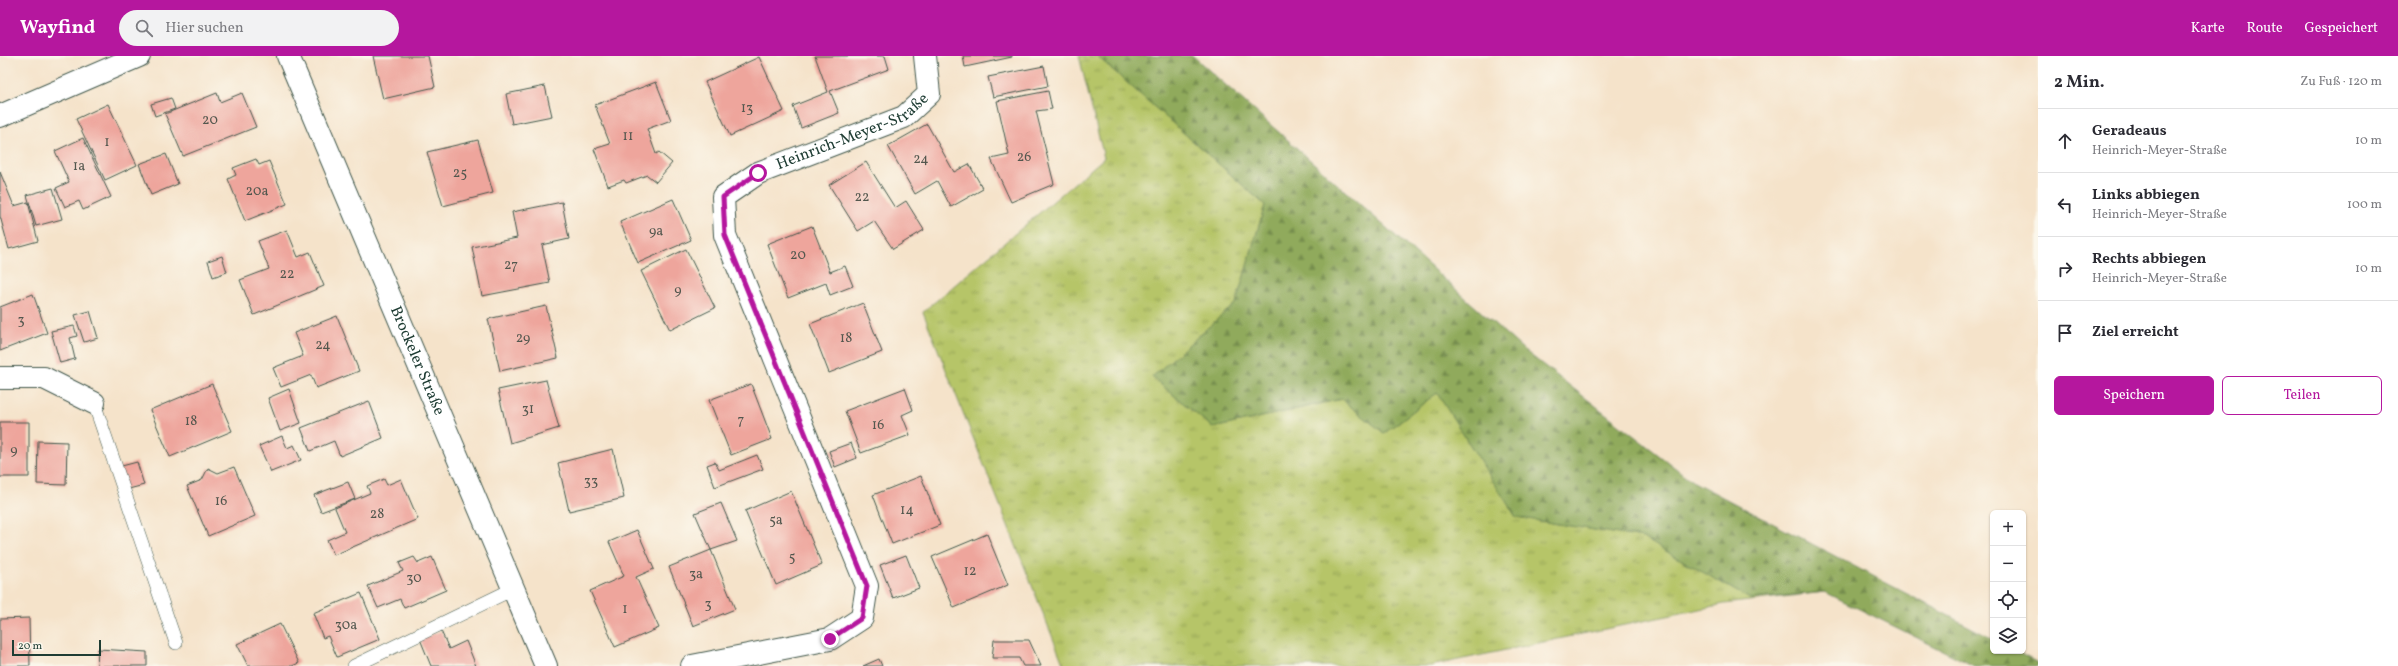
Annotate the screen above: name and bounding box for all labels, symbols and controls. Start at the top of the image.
search box [119,10,399,46]
text: Wayfind [20,15,95,41]
icon: search [133,17,155,39]
text: Hier suchen [165,18,244,39]
text: Karte [2191,19,2225,38]
text: Route [2247,19,2283,38]
text: Gespeichert [2305,19,2378,38]
text: 2 Min. [2054,71,2105,94]
text: Zu Fuß · 120 m [2300,73,2382,91]
street label: Heinrich-Meyer-Straße [773,88,934,176]
house number: 13 [741,99,753,118]
house number: 20 [202,111,218,130]
text: Geradeaus [2092,121,2167,142]
house number: 11 [623,127,633,146]
icon: ahead [2054,130,2076,152]
text: 10 m [2355,132,2382,150]
house number: 1 [104,133,110,152]
text: Heinrich-Meyer-Straße [2092,142,2227,160]
house number: 26 [1017,148,1031,167]
house number: 24 [913,150,929,169]
house number: 1a [73,157,85,176]
house number: 25 [453,164,467,183]
route start [749,164,767,182]
house number: 20a [246,182,268,201]
text: Links abbiegen [2092,185,2200,206]
house number: 22 [854,188,870,207]
icon: left [2054,194,2076,216]
text: 100 m [2347,196,2382,214]
text: Heinrich-Meyer-Straße [2092,206,2227,224]
house number: 9a [649,222,663,241]
house number: 20 [790,246,806,265]
text: Rechts abbiegen [2092,249,2207,270]
house number: 27 [504,256,518,275]
icon: right [2054,258,2076,280]
text: 10 m [2355,260,2382,278]
house number: 22 [279,265,295,284]
text: Heinrich-Meyer-Straße [2092,270,2227,288]
house number: 9 [674,281,682,300]
street label: Brockeler Straße [384,303,450,419]
house number: 3 [17,311,25,330]
icon: arrive [2054,322,2076,344]
text: Ziel erreicht [2092,322,2179,343]
house number: 29 [516,329,530,348]
house number: 18 [840,329,852,348]
house number: 24 [315,336,331,355]
button: Speichern [2054,376,2214,415]
button: Teilen [2222,376,2382,415]
house number: 31 [522,400,534,419]
house number: 7 [738,411,745,430]
house number: 18 [185,412,197,431]
house number: 16 [872,416,884,435]
house number: 9 [10,441,18,460]
house number: 33 [584,472,598,491]
house number: 16 [215,492,227,511]
house number: 14 [900,501,914,520]
house number: 28 [370,505,384,524]
map controls [1990,510,2026,654]
button: + [1990,510,2026,546]
house number: 5a [769,511,783,530]
button: − [1990,546,2026,582]
house number: 5 [789,548,795,567]
house number: 12 [964,562,976,581]
house number: 3a [689,565,703,584]
house number: 30 [406,569,422,588]
button: locate [1990,582,2026,618]
house number: 3 [704,595,712,614]
house number: 1 [622,600,628,619]
house number: 30a [335,616,357,635]
button: layers [1990,618,2026,654]
route end [821,630,839,648]
scale bar [12,638,101,657]
text: 20 m [18,639,42,654]

